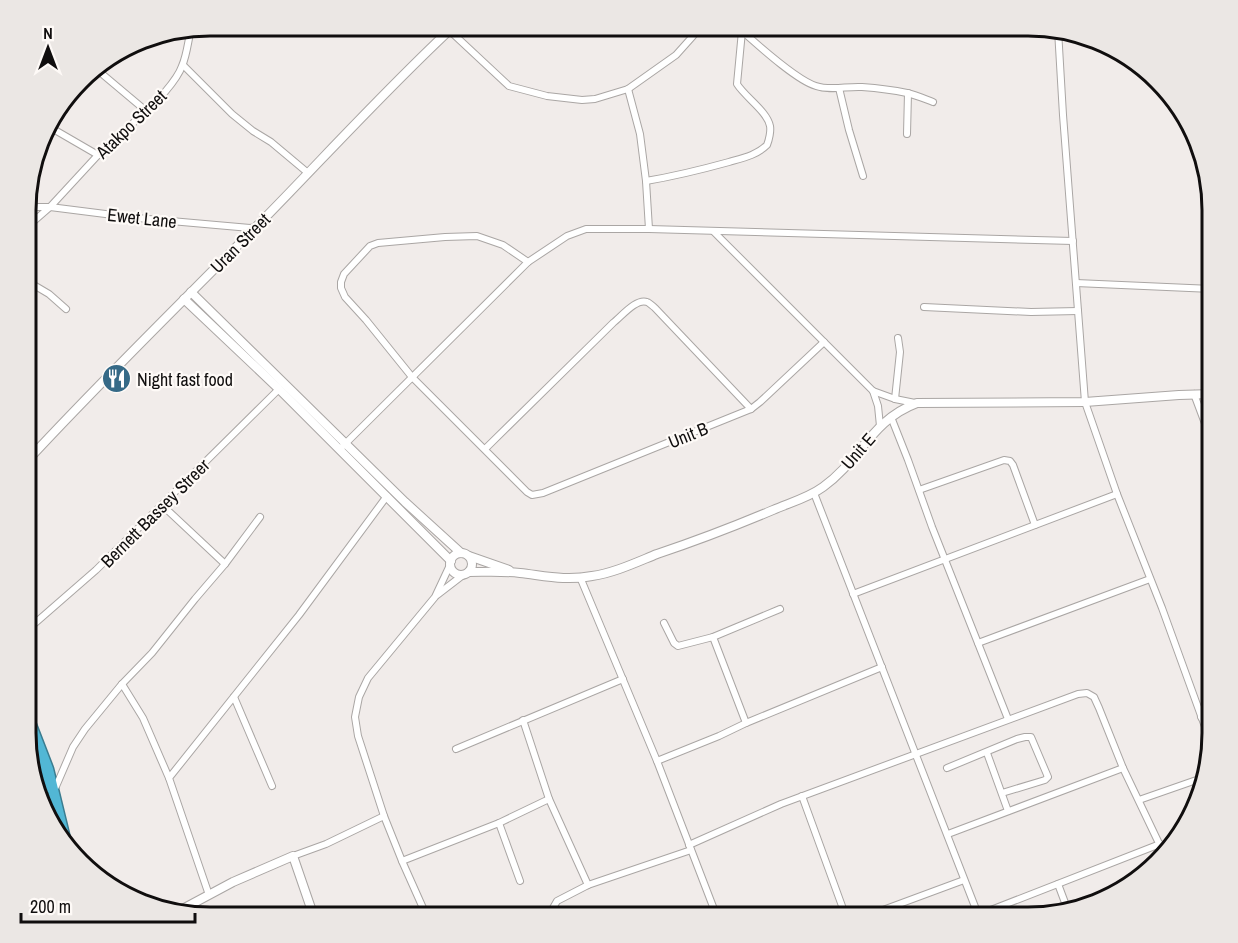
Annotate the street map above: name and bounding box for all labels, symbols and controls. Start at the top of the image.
north arrow [18,18,78,78]
text: N [43,22,53,44]
street label: Atakpo Street [89,84,172,165]
street label: Ewet Lane [106,202,178,234]
street label: Uran Street [204,207,276,279]
restaurant icon: Night fast food [100,363,132,395]
place label: Night fast food [137,367,233,392]
street label: Unit B [664,416,712,454]
street label: Unit E [835,427,881,475]
street label: Bernett Bassey Streer [95,453,215,573]
scale bar [21,886,195,924]
text: 200 m [30,894,71,919]

